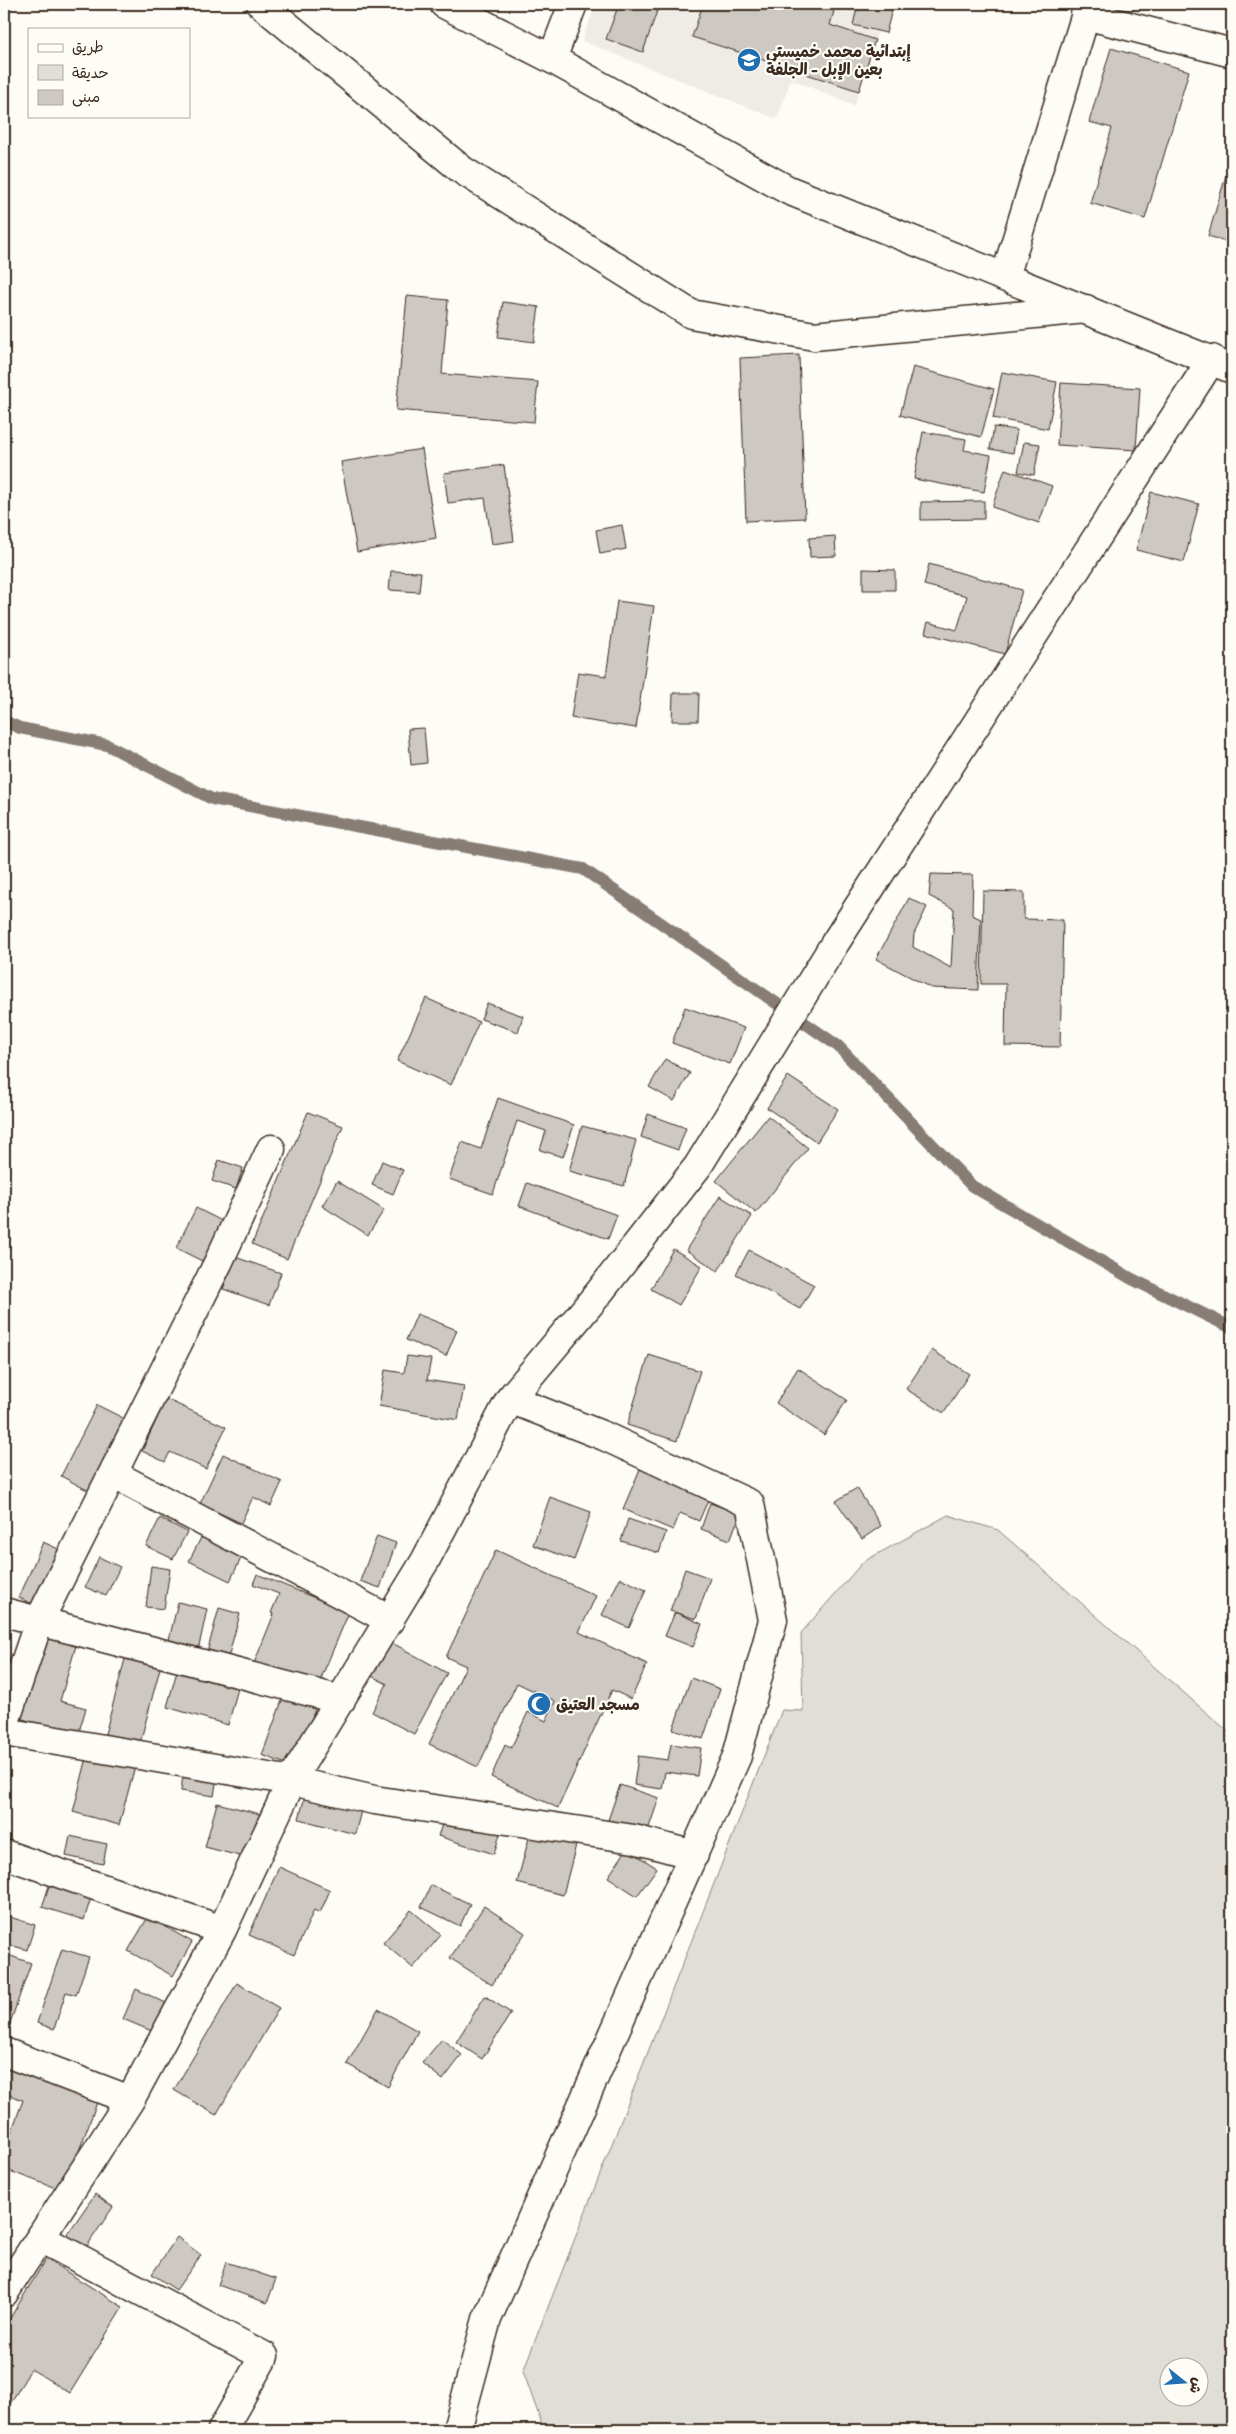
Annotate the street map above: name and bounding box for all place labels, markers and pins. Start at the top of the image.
place label: إبتدائية محمد خميستي بعين الإبل - الجلفة [766,42,911,80]
school or university icon: إبتدائية محمد خميستي بعين الإبل - الجلفة [736,47,762,73]
mosque icon: مسجد العتيق [526,1691,552,1717]
place label: مسجد العتيق [556,1695,640,1714]

